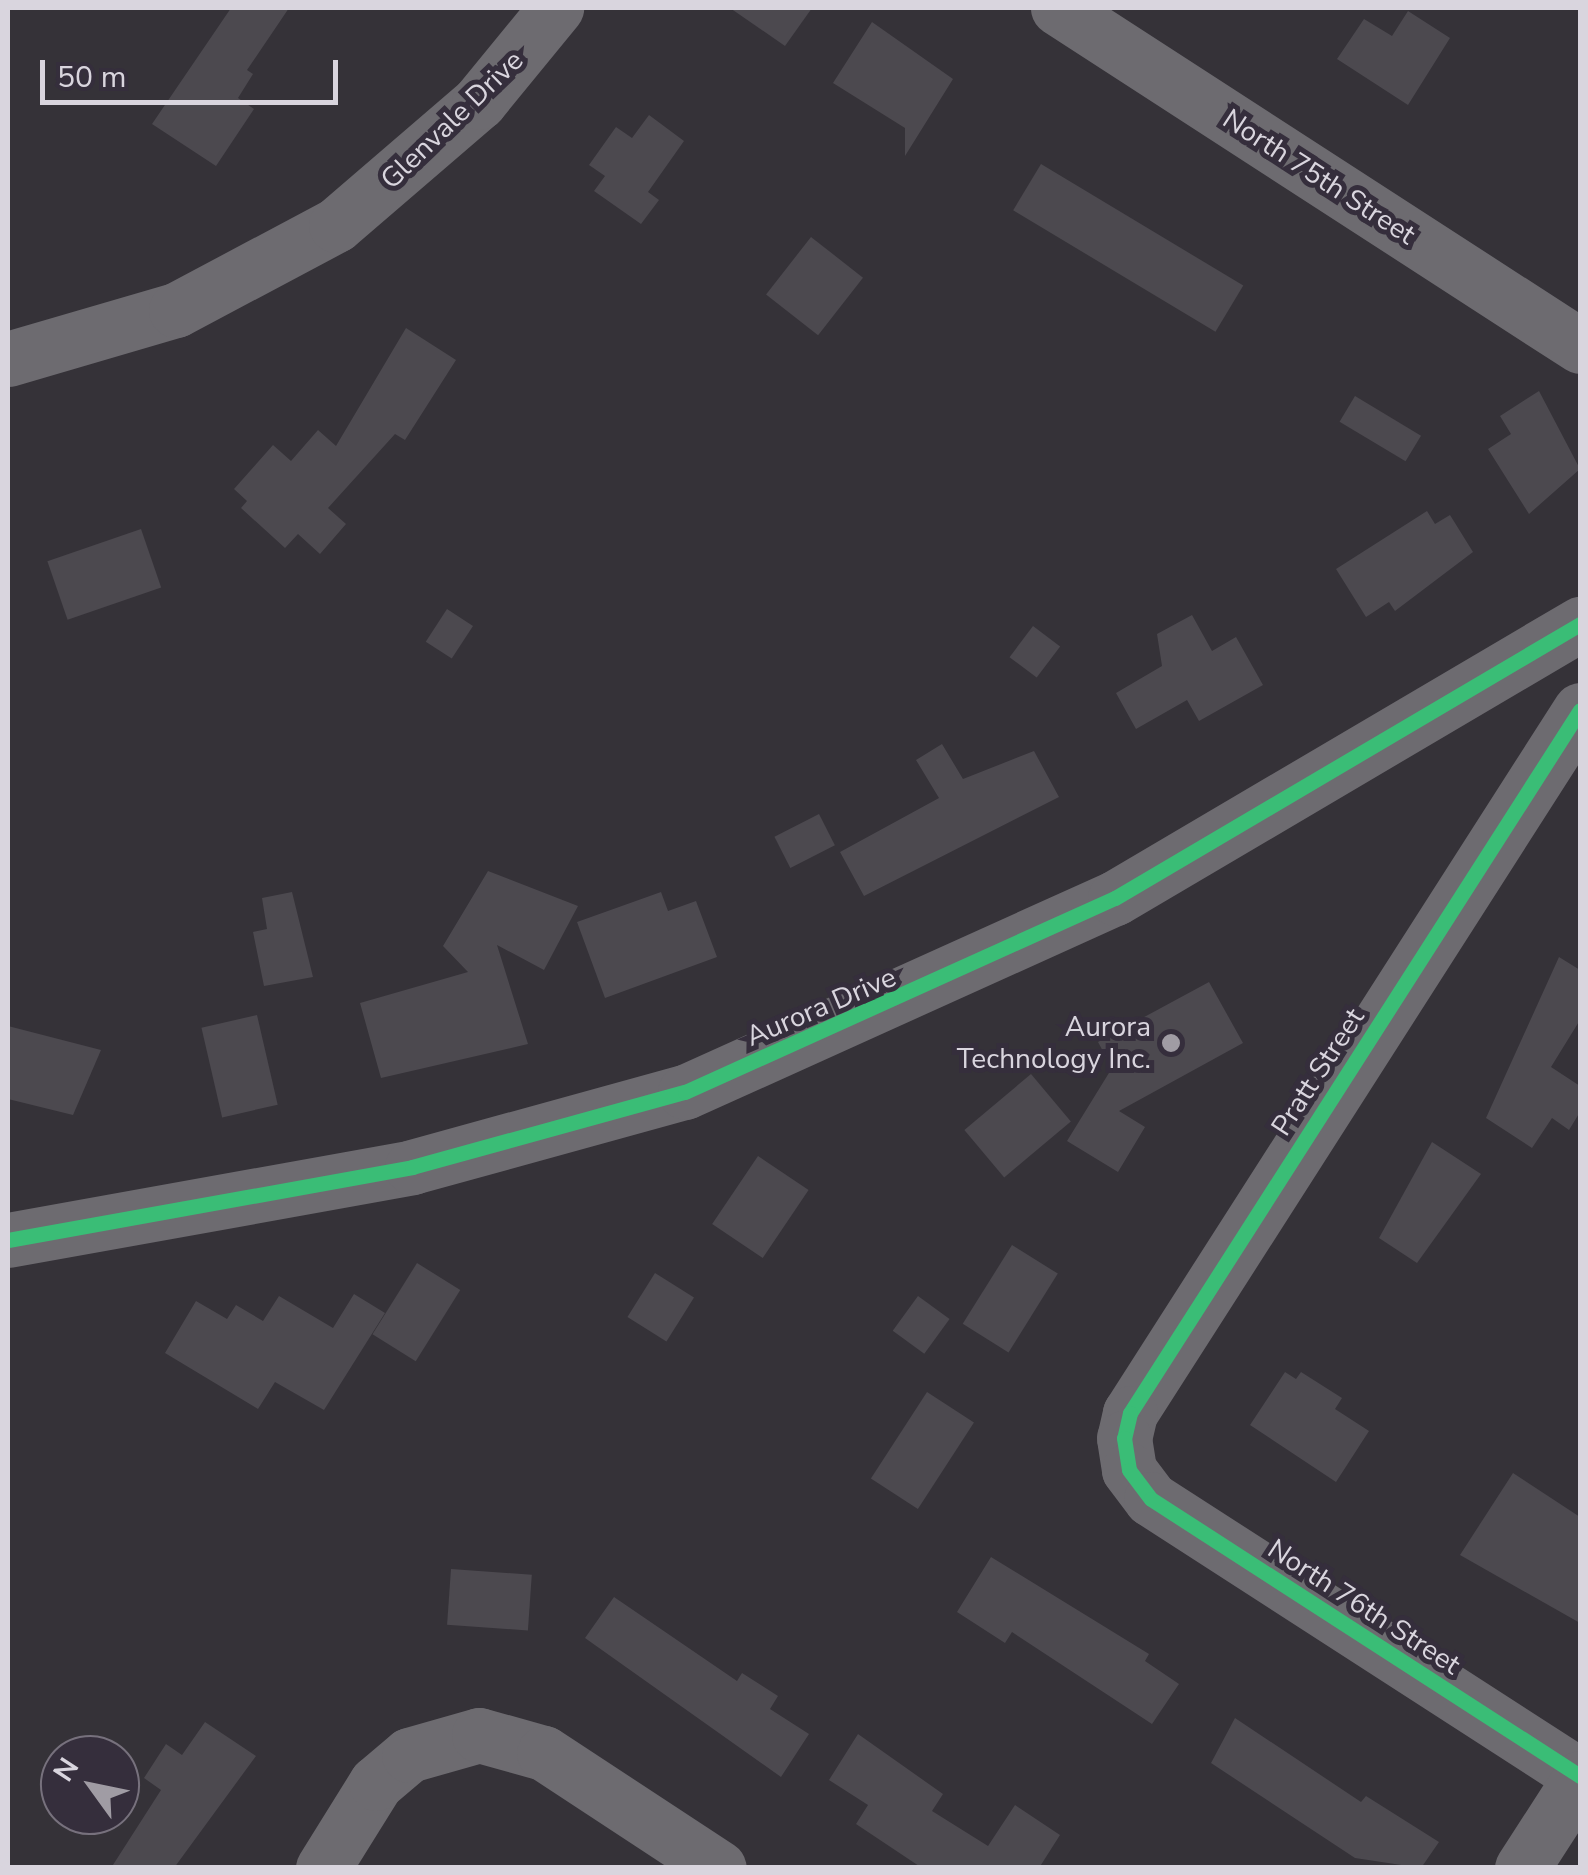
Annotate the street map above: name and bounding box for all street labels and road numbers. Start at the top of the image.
street label: Glenvale Drive [374,44,530,196]
street label: North 75th Street [1216,102,1422,252]
street label: Aurora Drive [741,960,901,1054]
street label: Pratt Street [1264,1002,1372,1142]
street label: North 76th Street [1261,1532,1467,1682]

